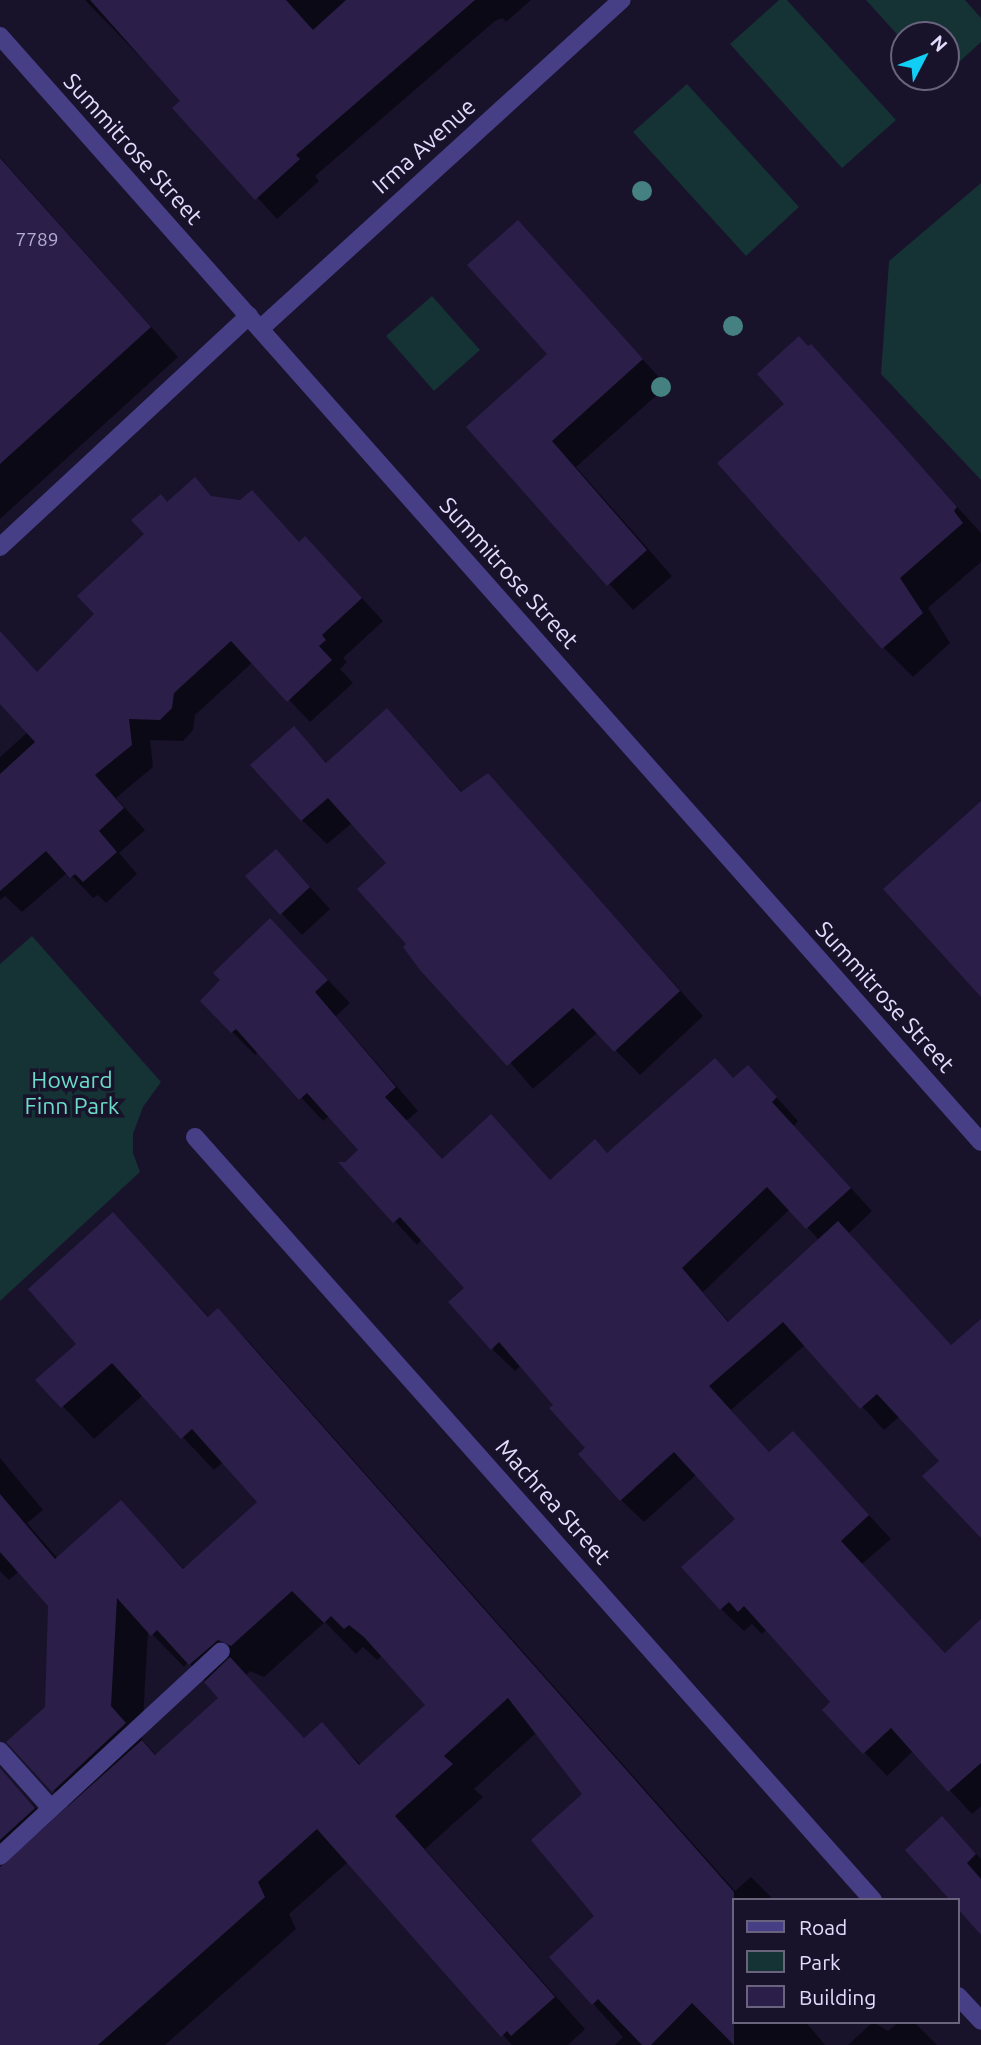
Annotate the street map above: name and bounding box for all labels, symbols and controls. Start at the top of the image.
north arrow [890,21,960,91]
text: N [926,31,952,56]
street label: Summitrose Street [58,68,208,230]
street label: Irma Avenue [367,93,481,199]
house number: 7789 [16,229,58,251]
street label: Summitrose Street [434,492,584,654]
street label: Summitrose Street [810,916,960,1078]
park label: Howard Finn Park [25,1066,119,1120]
street label: Machrea Street [490,1434,616,1570]
legend [732,1898,960,2024]
text: Road [799,1915,847,1939]
text: Park [799,1950,841,1974]
text: Building [799,1985,876,2009]

